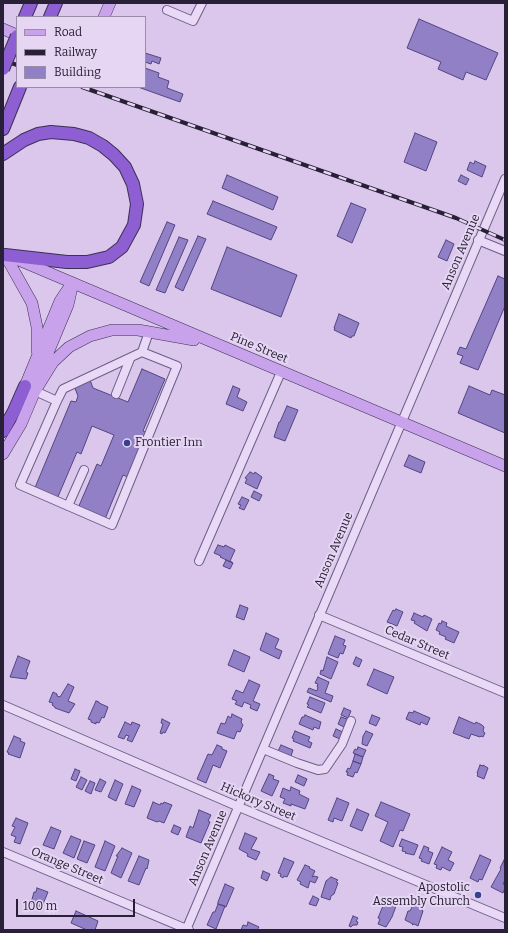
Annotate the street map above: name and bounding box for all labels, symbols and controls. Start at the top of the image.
legend [16,16,146,88]
text: Road [54,25,82,39]
text: Railway [54,45,97,59]
text: Building [54,65,101,79]
street label: Anson Avenue [439,212,483,292]
street label: Pine Street [228,329,290,367]
place label: Frontier Inn [135,436,203,450]
marker: Frontier Inn [122,438,132,448]
street label: Anson Avenue [312,510,356,590]
street label: Cedar Street [382,623,452,663]
street label: Hickory Street [218,780,298,824]
street label: Anson Avenue [186,808,230,888]
street label: Orange Street [29,844,105,888]
place label: Apostolic Assembly Church [373,881,470,909]
marker: Apostolic Assembly Church [473,890,483,900]
scale bar [18,891,137,917]
text: 100 m [23,899,57,913]

